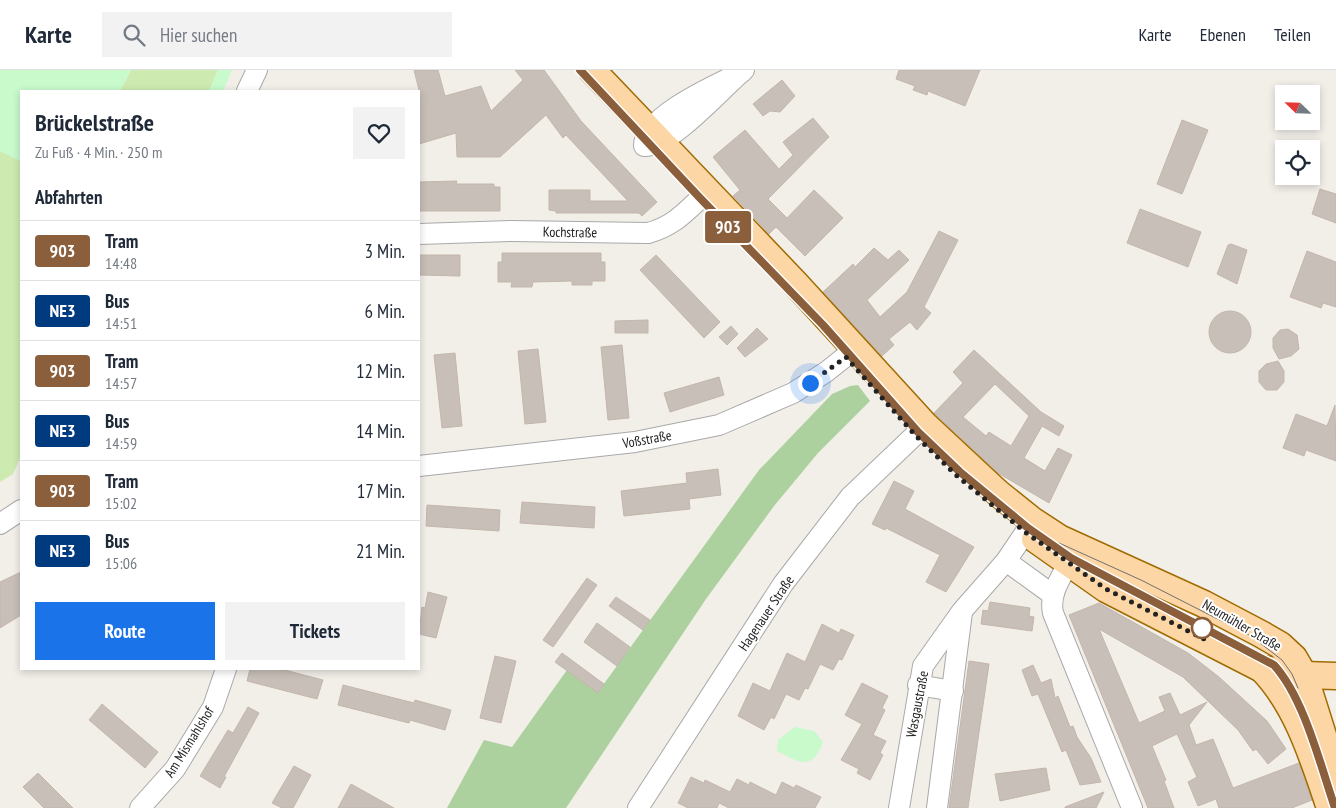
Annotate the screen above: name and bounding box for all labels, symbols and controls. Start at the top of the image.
search box [102,12,452,57]
text: Karte [25,19,72,50]
icon: search [120,21,148,49]
text: Hier suchen [160,23,237,47]
text: Karte [1138,23,1172,46]
text: Ebenen [1200,23,1246,46]
text: Teilen [1274,23,1311,46]
north arrow [1275,85,1320,130]
map controls [1275,85,1320,185]
text: Brückelstraße [35,107,154,138]
button: heart [353,107,405,159]
button: locate [1275,140,1320,185]
text: Zu Fuß · 4 Min. · 250 m [35,142,162,162]
text: Abfahrten [35,185,102,209]
line badge: 903 [699,211,757,243]
text: 903 [715,215,741,238]
street label: Kochstraße [543,223,597,241]
text: Tram [105,229,138,253]
text: 903 [50,239,75,262]
text: 3 Min. [364,239,405,263]
text: 14:48 [105,253,137,273]
text: Bus [105,289,129,313]
text: NE3 [49,299,76,322]
text: 6 Min. [364,299,405,323]
text: 14:51 [105,313,137,333]
text: Tram [105,349,138,373]
text: 903 [50,359,75,382]
text: 12 Min. [356,359,405,383]
your location [798,371,823,396]
text: 14:57 [105,373,137,393]
text: Bus [105,409,129,433]
text: NE3 [49,419,76,442]
text: 14 Min. [356,419,405,443]
street label: Voßstraße [620,426,673,452]
text: 14:59 [105,433,137,453]
text: Tram [105,469,138,493]
text: 903 [50,479,75,502]
text: 17 Min. [357,479,405,503]
text: 15:02 [105,493,137,513]
text: Bus [105,529,129,553]
text: NE3 [49,539,76,562]
text: 21 Min. [356,539,405,563]
text: 15:06 [105,553,137,573]
street label: Hagenauer Straße [734,572,798,654]
street label: Neumühler Straße [1199,595,1285,655]
button: Route [35,602,215,660]
button: Tickets [225,602,405,660]
unlabelled marker [1191,617,1213,639]
street label: Wasgaustraße [902,669,932,739]
street label: Am Mismahlshof [160,703,218,781]

